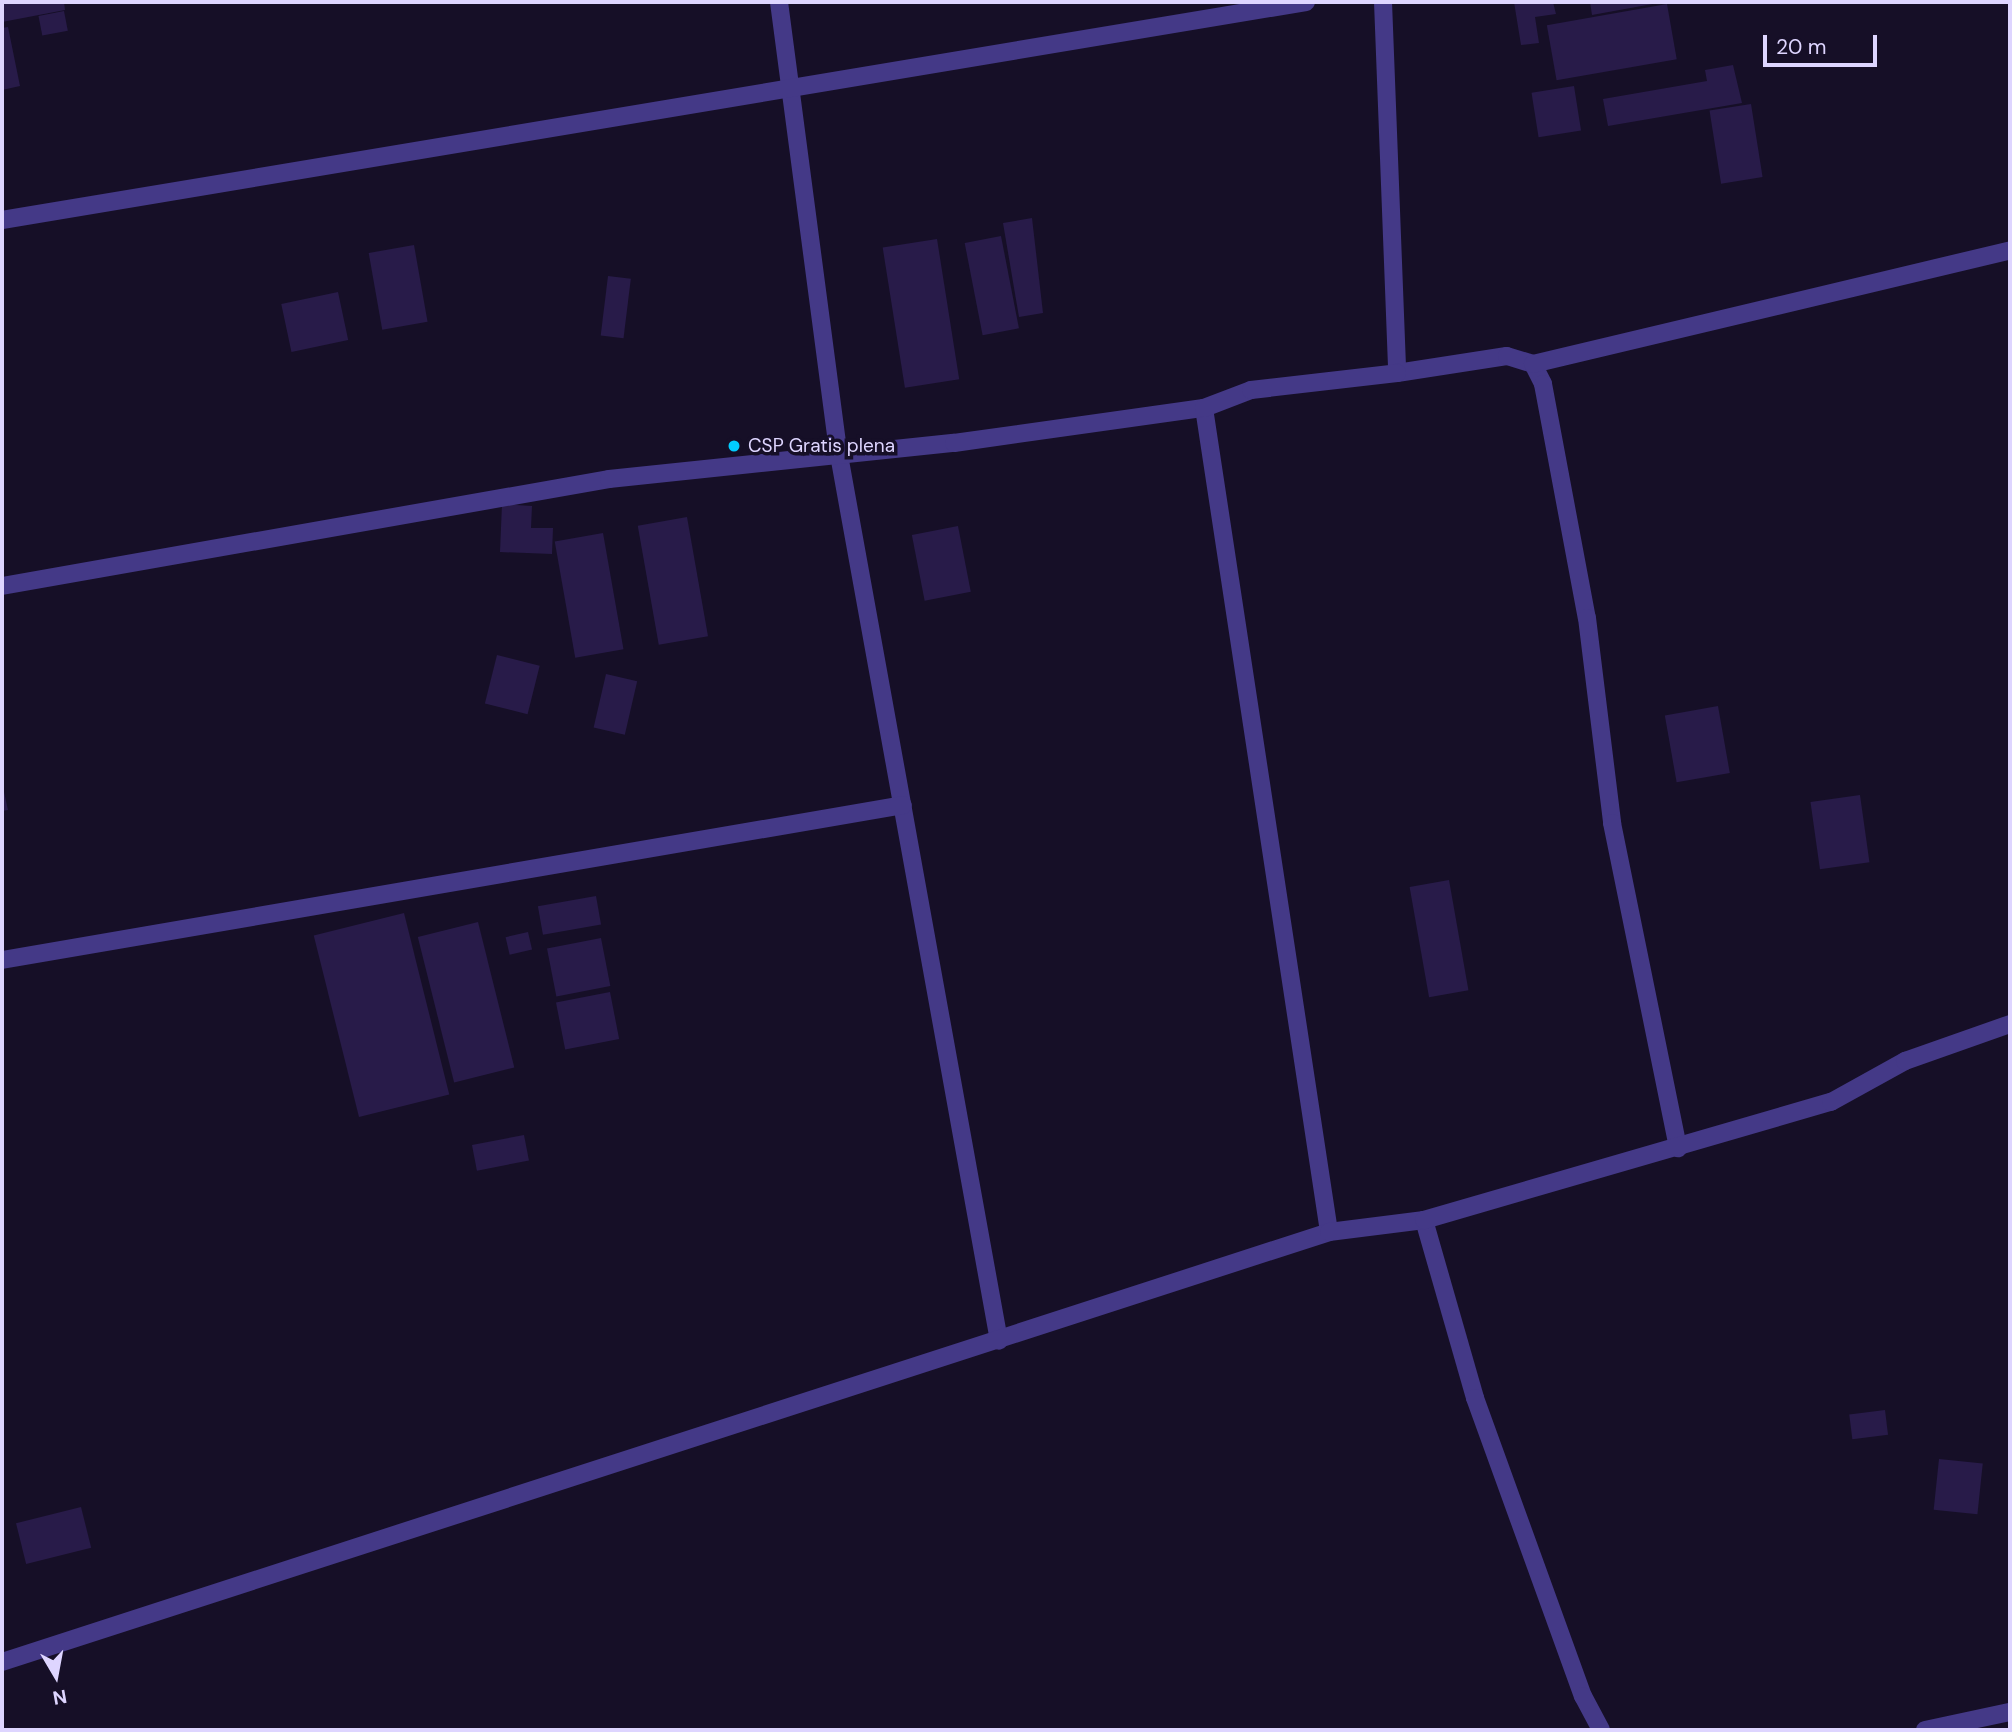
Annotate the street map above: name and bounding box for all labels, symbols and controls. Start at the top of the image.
scale bar [1767,21,1881,65]
text: 20 m [1776,33,1827,61]
place label: CSP Gratis plena [748,435,895,457]
marker: CSP Gratis plena [726,438,742,454]
north arrow [21,1641,91,1711]
text: N [51,1684,69,1711]

